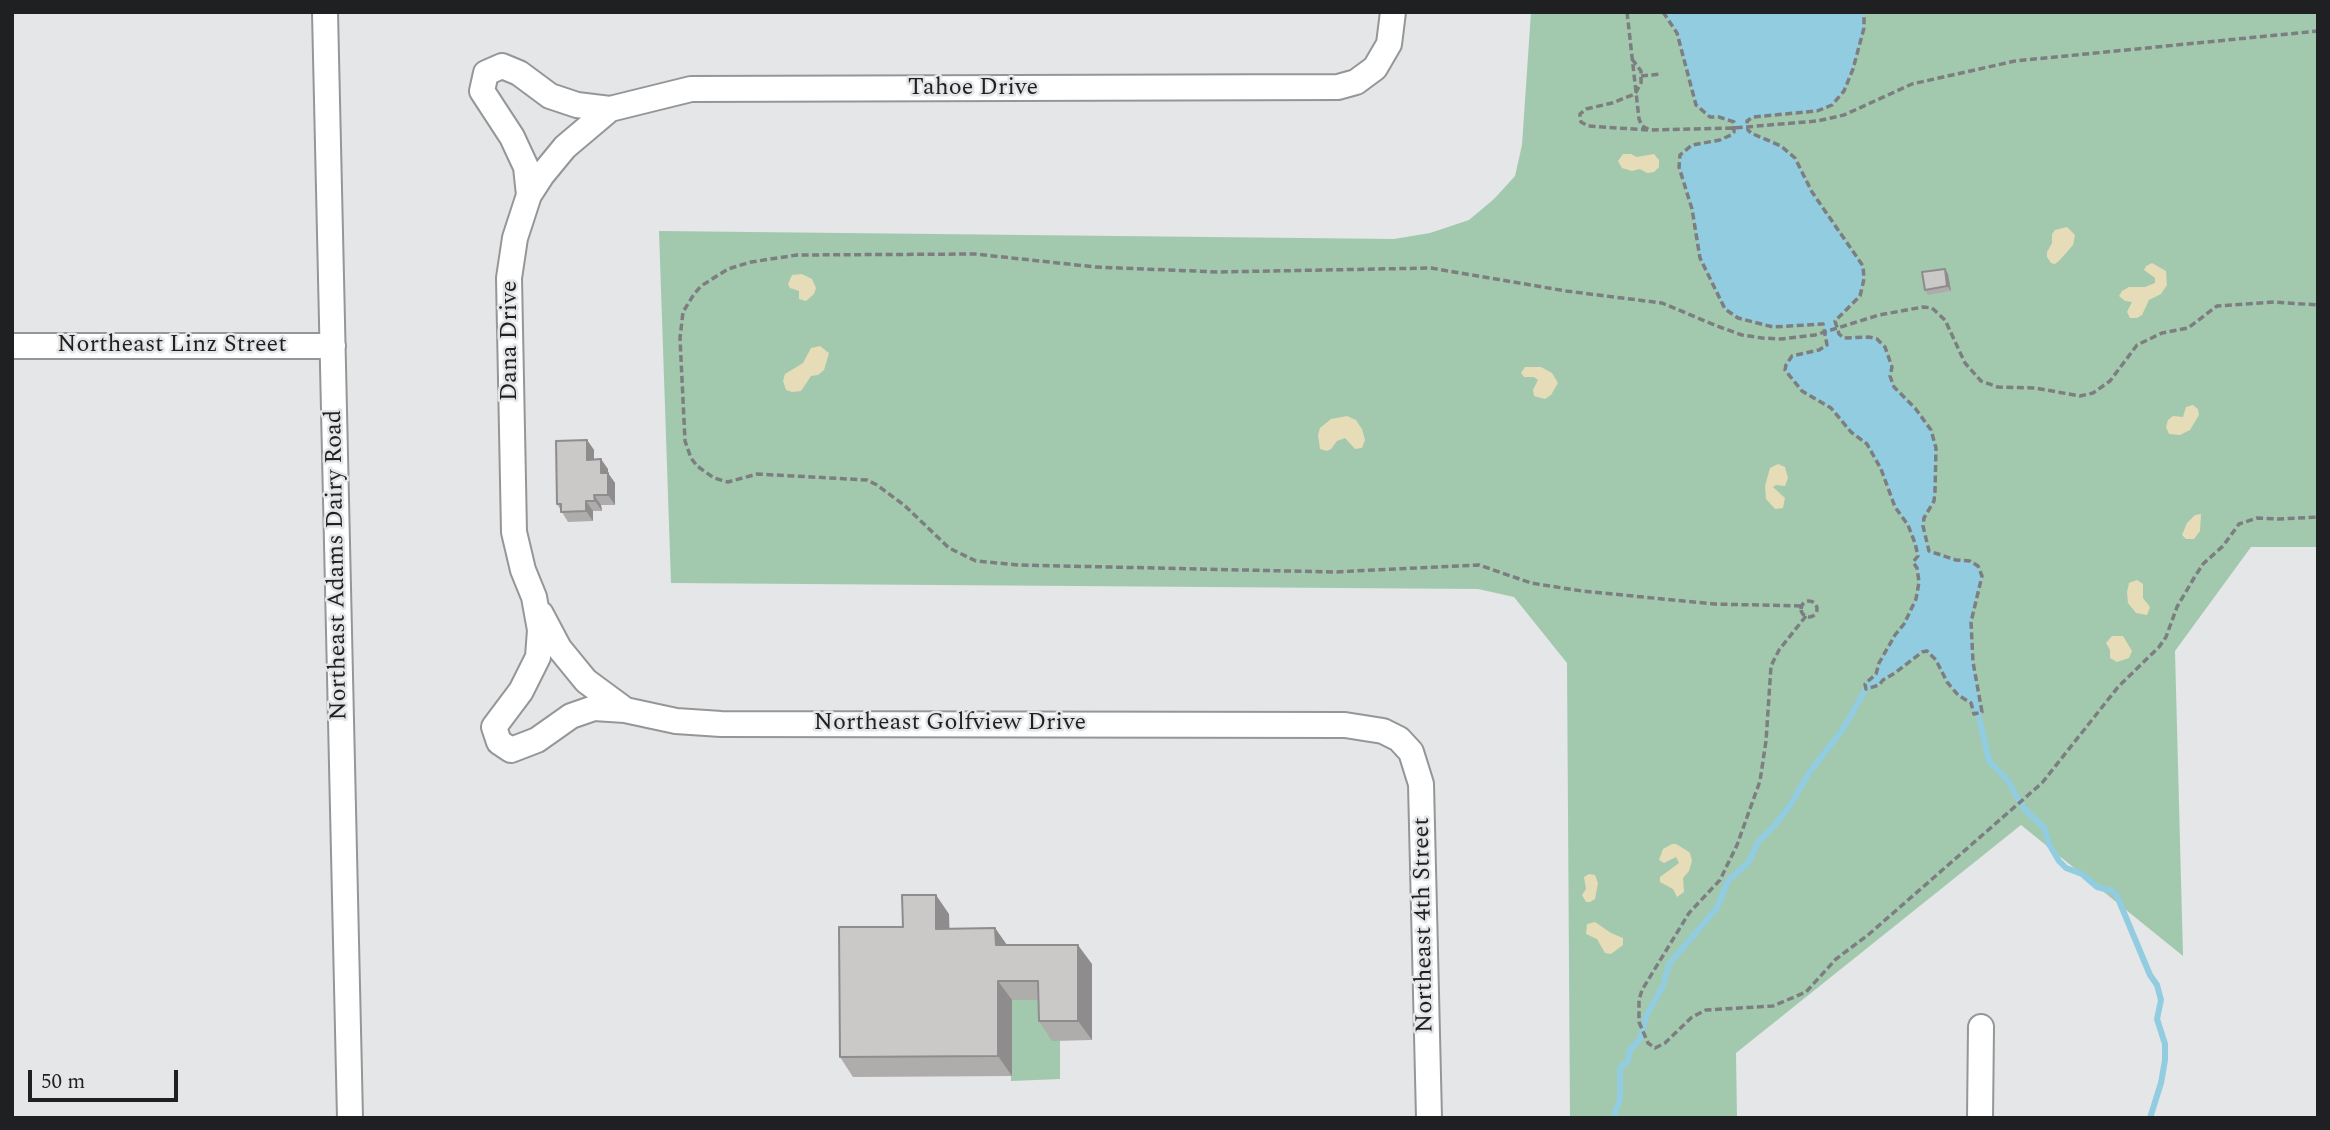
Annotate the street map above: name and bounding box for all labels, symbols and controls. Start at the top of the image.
street label: Tahoe Drive [908,75,1038,103]
street label: Dana Drive [497,281,525,401]
street label: Northeast Linz Street [57,332,287,360]
street label: Northeast Adams Dairy Road [321,409,355,721]
street label: Northeast Golfview Drive [814,710,1086,738]
street label: Northeast 4th Street [1409,817,1441,1033]
scale bar [32,1056,182,1100]
text: 50 m [41,1066,85,1098]

